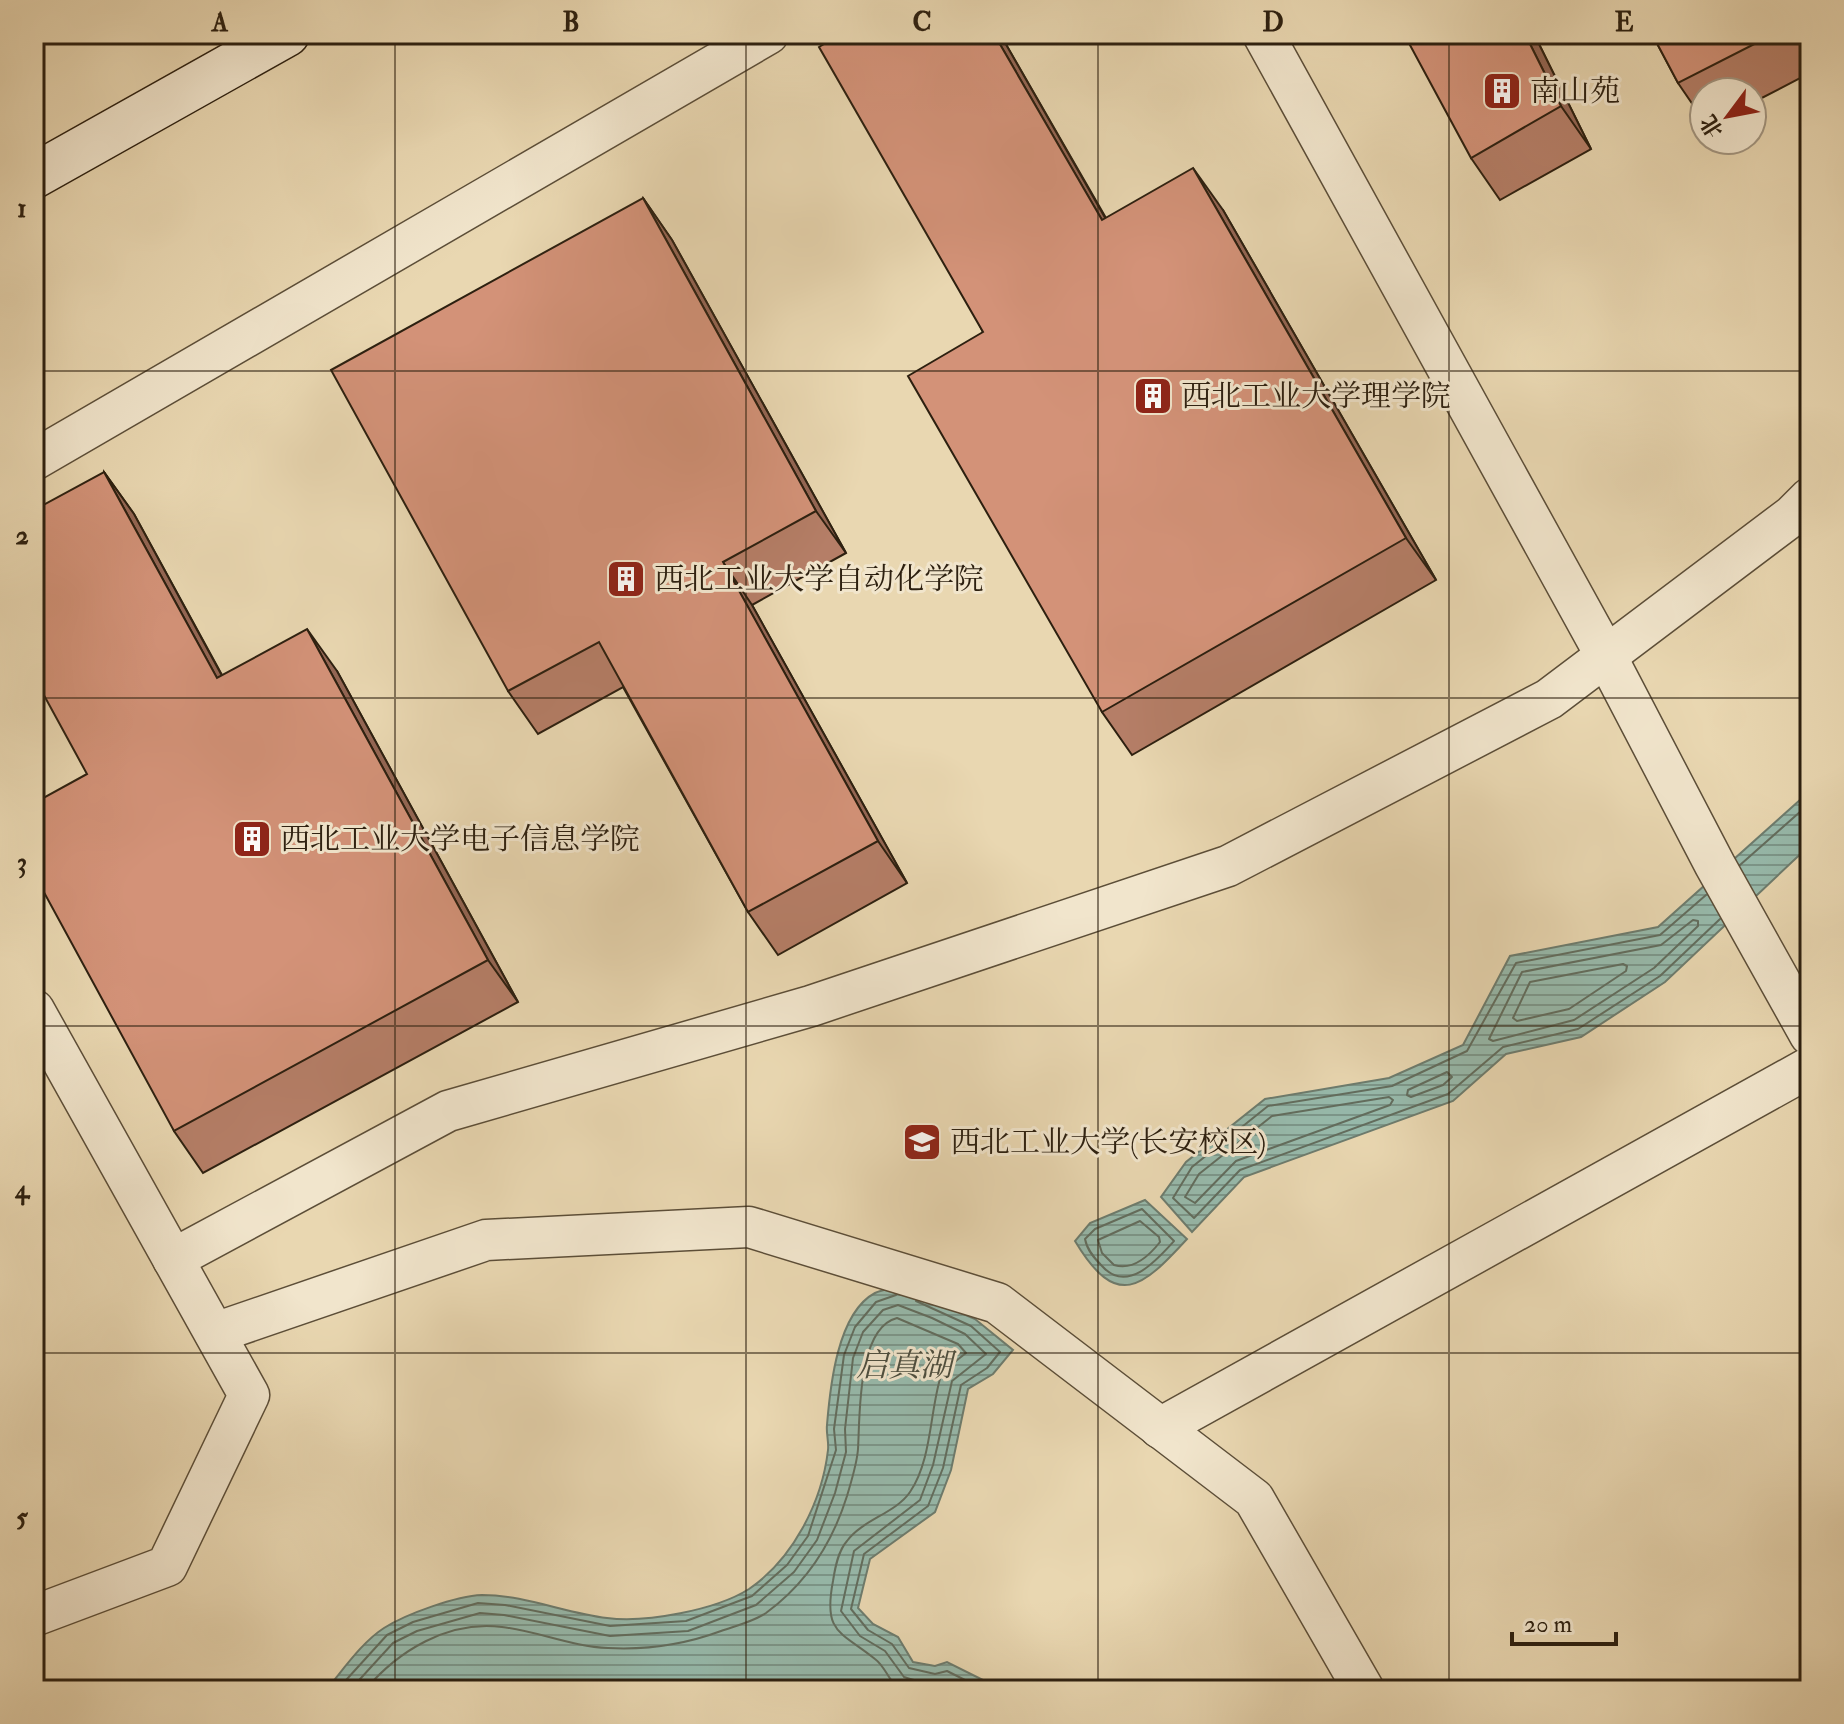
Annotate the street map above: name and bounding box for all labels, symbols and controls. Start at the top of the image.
text: A [211,7,229,39]
text: B [562,7,580,39]
text: C [912,7,932,39]
text: D [1262,7,1284,39]
text: E [1615,7,1634,39]
building icon: 南山苑 [1481,70,1523,112]
place label: 南山苑 [1530,73,1620,110]
north arrow [1688,76,1768,156]
text: 北 [1694,109,1730,143]
text: 1 [17,193,27,225]
building icon: 西北工业大学理学院 [1132,375,1174,417]
place label: 西北工业大学理学院 [1181,378,1451,415]
text: 2 [15,520,29,552]
building icon: 西北工业大学自动化学院 [605,558,647,600]
place label: 西北工业大学自动化学院 [654,561,984,598]
building icon: 西北工业大学电子信息学院 [231,818,273,860]
place label: 西北工业大学电子信息学院 [280,821,640,858]
text: 3 [17,847,27,879]
school or university icon: 西北工业大学(长安校区) [901,1121,943,1163]
place label: 西北工业大学(长安校区) [950,1124,1266,1161]
text: 4 [14,1174,31,1206]
water label: 启真湖 [856,1346,957,1386]
text: 5 [16,1502,28,1534]
scale bar [1512,1596,1616,1646]
text: 20 m [1524,1609,1573,1640]

